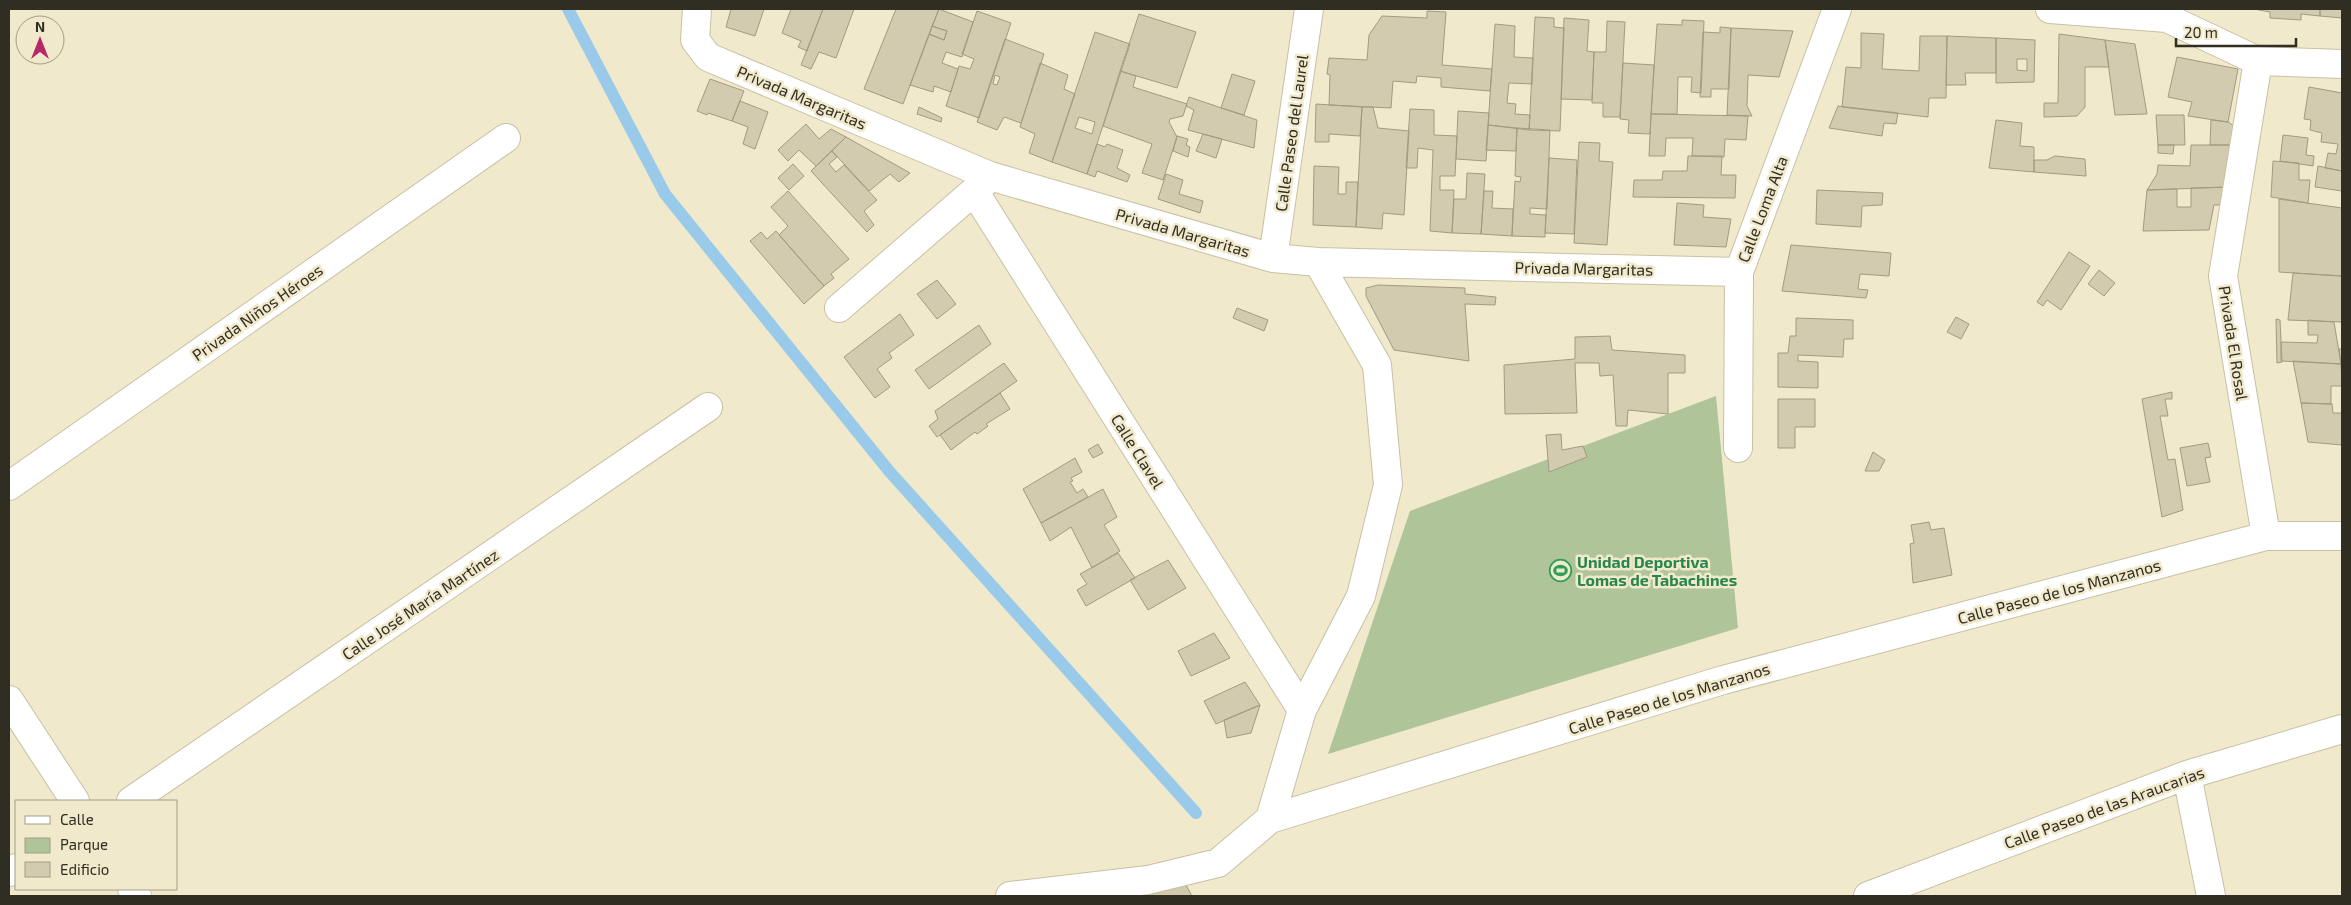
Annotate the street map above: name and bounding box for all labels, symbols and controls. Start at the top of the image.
north arrow [15,15,65,65]
scale bar [2176,15,2296,47]
text: N [35,18,45,35]
text: 20 m [2184,23,2218,41]
street label: Calle Paseo del Laurel [1271,53,1311,213]
street label: Privada Margaritas [734,61,870,133]
street label: Calle Loma Alta [1733,153,1791,265]
street label: Privada Margaritas [1114,204,1252,260]
street label: Privada Margaritas [1514,257,1654,279]
street label: Privada Niños Héroes [188,260,326,364]
street label: Privada El Rosal [2216,284,2252,402]
street label: Calle Clavel [1108,410,1168,492]
street label: Calle José María Martínez [338,544,502,664]
place label: Unidad Deportiva Lomas de Tabachines [1577,552,1737,589]
street label: Calle Paseo de los Manzanos [1955,555,2163,627]
sports icon: Unidad Deportiva Lomas de Tabachines [1549,558,1573,582]
street label: Calle Paseo de los Manzanos [1566,658,1772,738]
street label: Calle Paseo de las Araucarias [2001,762,2207,852]
legend [15,800,178,890]
text: Calle [60,810,94,828]
text: Parque [60,835,108,853]
text: Edificio [60,860,109,878]

